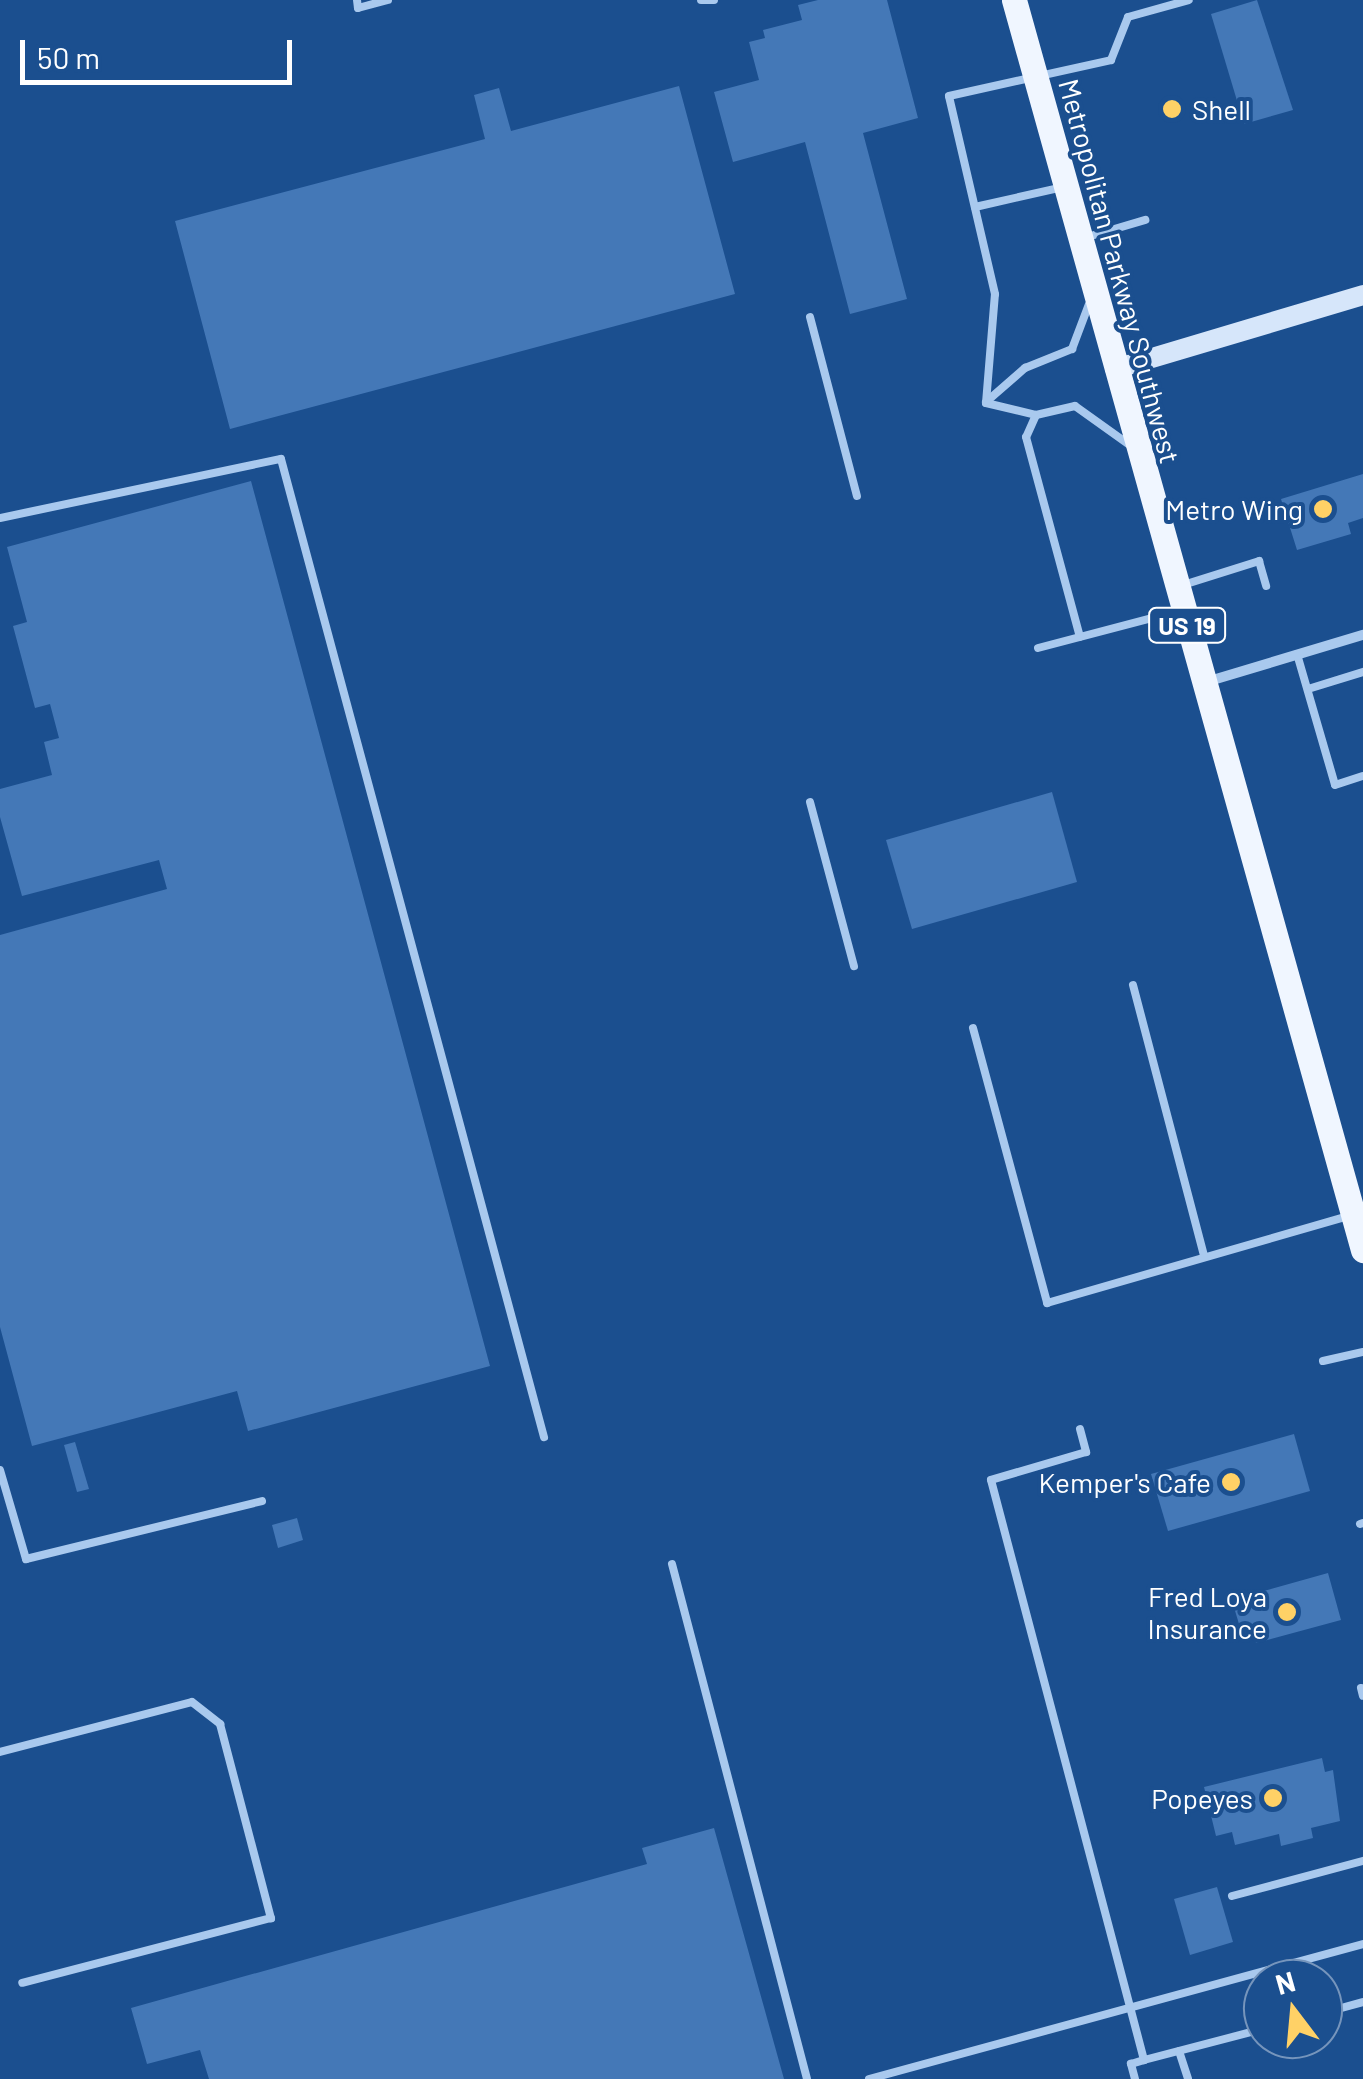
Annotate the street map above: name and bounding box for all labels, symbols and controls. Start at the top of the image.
scale bar [25,20,298,82]
text: 50 m [37,39,100,75]
street label: Metropolitan Parkway Southwest [1052,75,1188,467]
place label: Shell [1192,92,1251,126]
marker: Shell [1161,98,1183,120]
place label: Metro Wing [1165,492,1303,526]
marker: Metro Wing [1312,498,1334,520]
road number: US 19 [1147,605,1227,645]
place label: Kemper's Cafe [1038,1465,1211,1499]
marker: Kemper's Cafe [1220,1471,1242,1493]
place label: Fred Loya Insurance [1147,1579,1267,1645]
marker: Fred Loya Insurance [1276,1601,1298,1623]
place label: Popeyes [1151,1781,1253,1815]
marker: Popeyes [1262,1787,1284,1809]
north arrow [1243,1959,1343,2059]
text: N [1272,1963,1299,2001]

